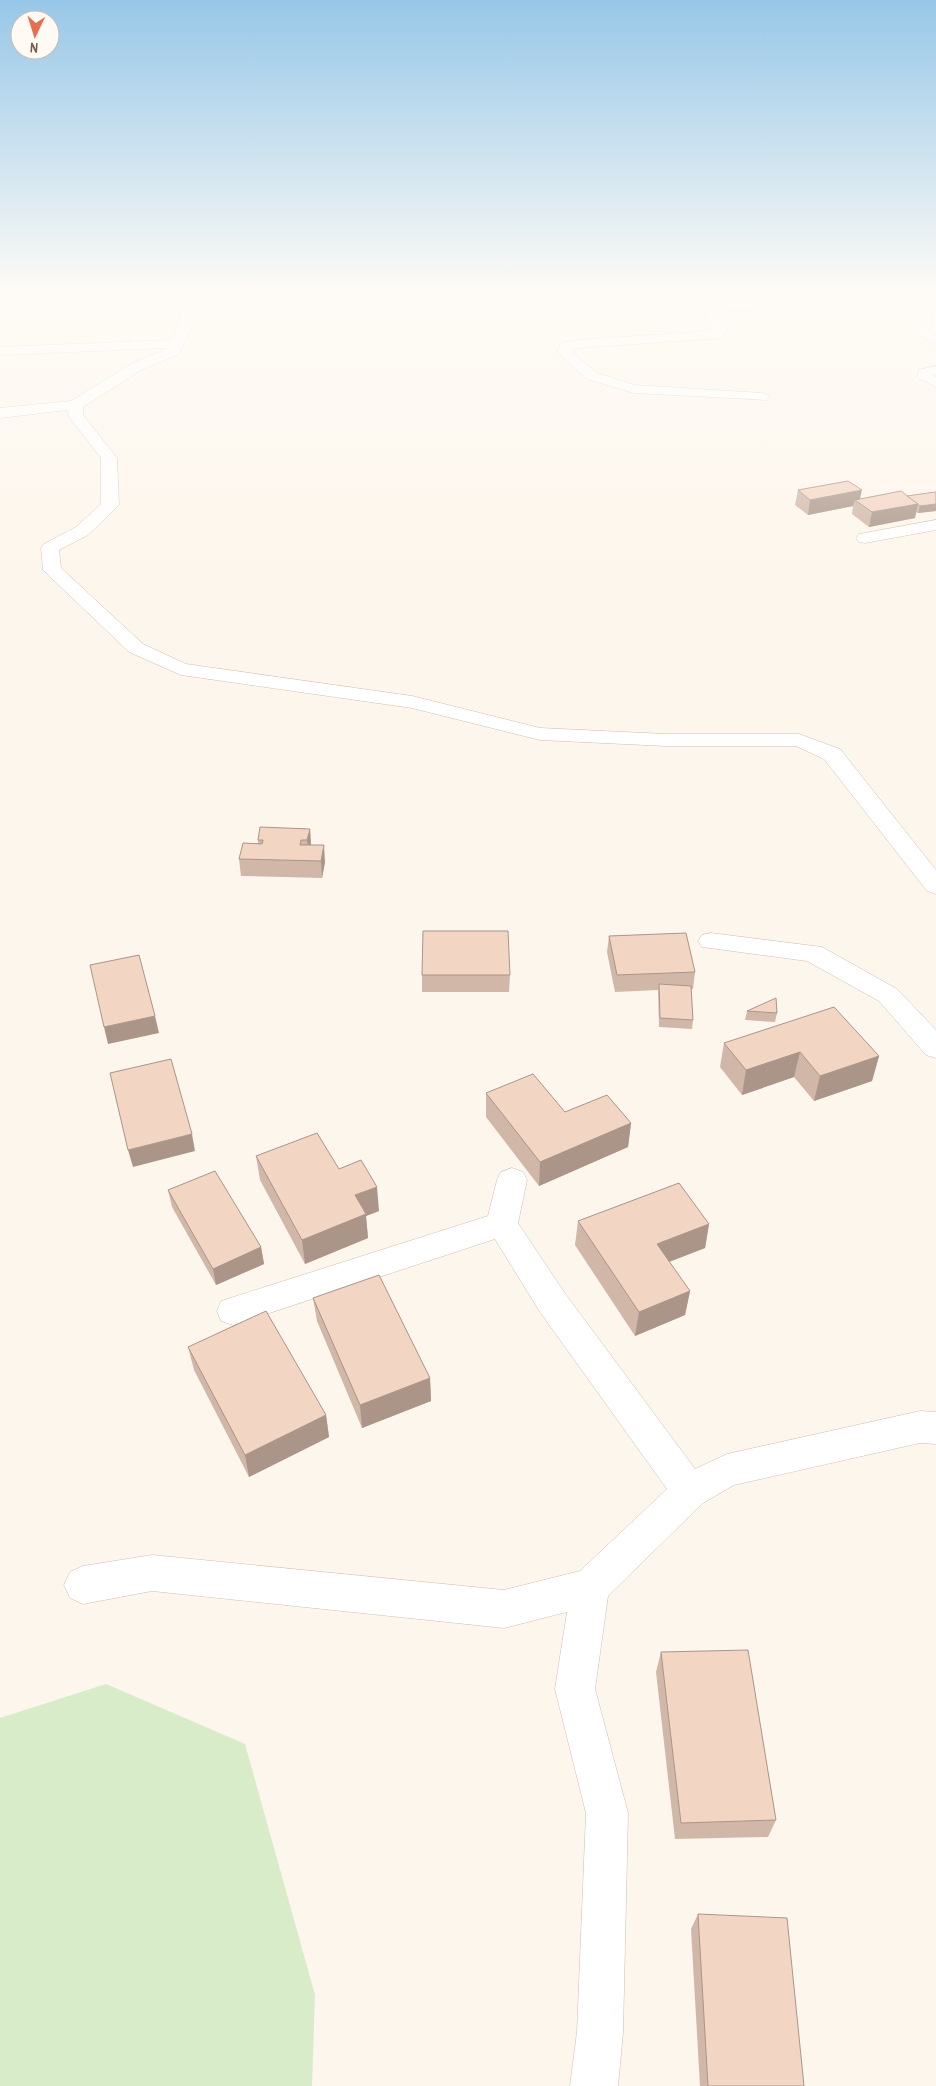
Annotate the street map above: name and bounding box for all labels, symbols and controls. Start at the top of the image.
north arrow [10,10,60,60]
text: N [29,39,39,57]

